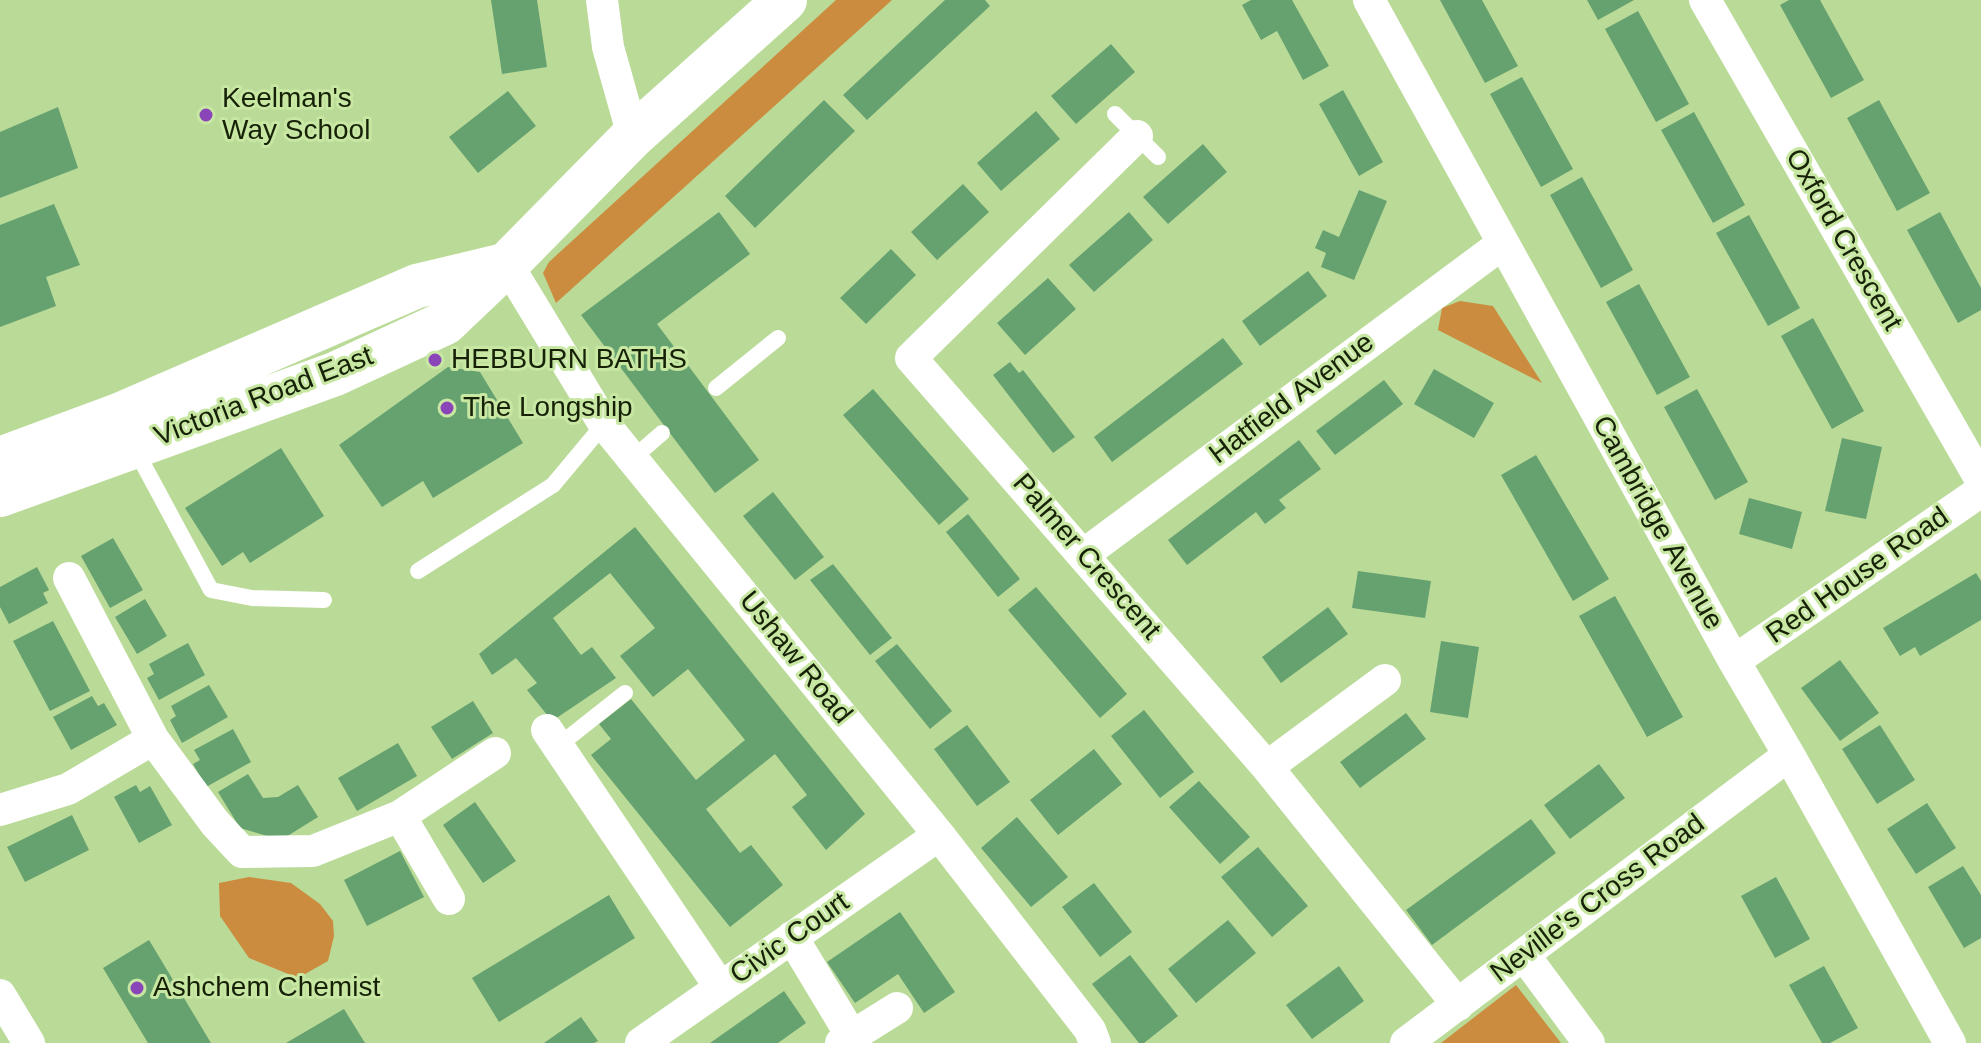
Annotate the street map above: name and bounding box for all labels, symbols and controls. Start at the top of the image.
place label: Keelman's Way School [222,82,370,148]
marker: Keelman's Way School [197,106,215,124]
street label: Oxford Crescent [1777,143,1909,337]
street label: Hatfield Avenue [1203,326,1381,472]
street label: Victoria Road East [150,340,378,454]
place label: HEBBURN BATHS [451,343,687,377]
marker: HEBBURN BATHS [426,351,444,369]
place label: The Longship [463,391,633,425]
marker: The Longship [438,399,456,417]
street label: Cambridge Avenue [1584,410,1730,636]
street label: Palmer Crescent [1005,467,1167,647]
street label: Red House Road [1760,501,1956,651]
street label: Ushaw Road [732,585,858,731]
street label: Neville's Cross Road [1484,808,1712,990]
street label: Civic Court [724,886,856,992]
place label: Ashchem Chemist [153,971,380,1005]
marker: Ashchem Chemist [128,979,146,997]

